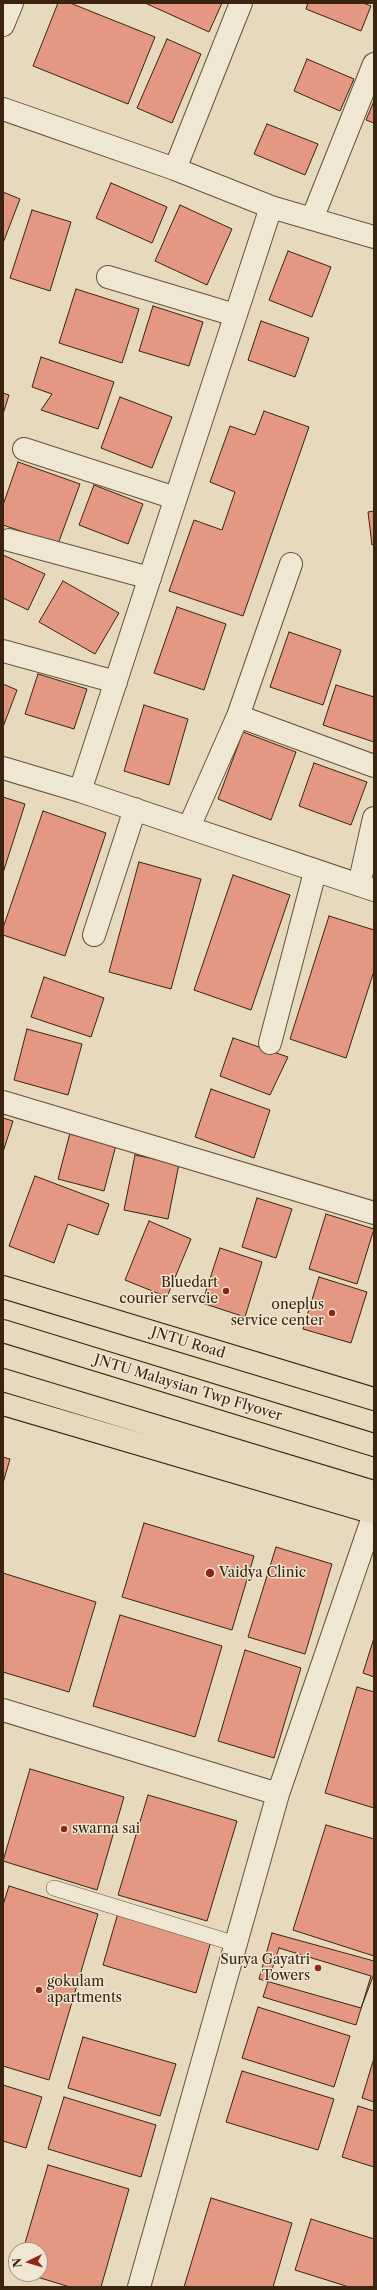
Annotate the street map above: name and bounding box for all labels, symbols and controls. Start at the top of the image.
place label: Bluedart courier servcie [119,1275,218,1308]
marker: Bluedart courier servcie [221,1286,231,1296]
place label: oneplus service center [231,1297,324,1330]
marker: oneplus service center [327,1308,337,1318]
street label: JNTU Road [149,1324,227,1362]
street label: JNTU Malaysian Twp Flyover [92,1351,284,1425]
place label: Vaidya Clinic [219,1565,306,1581]
marker: Vaidya Clinic [204,1567,216,1579]
place label: swarna sai [72,1821,140,1837]
marker: swarna sai [59,1824,69,1834]
place label: Surya Gayatri Towers [220,1952,310,1984]
marker: Surya Gayatri Towers [313,1963,323,1973]
place label: gokulam apartments [47,1974,122,2006]
marker: gokulam apartments [34,1985,44,1995]
north arrow [8,2242,48,2282]
text: N [10,2258,24,2268]

